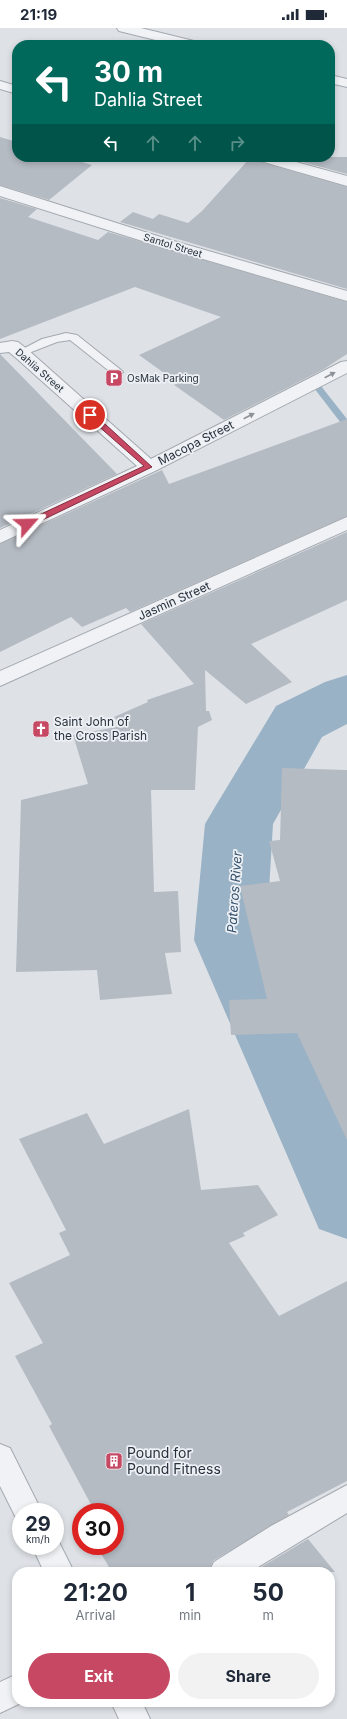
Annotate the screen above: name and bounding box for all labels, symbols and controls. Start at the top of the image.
text: 21:19 [20,5,57,24]
text: 30 m [94,55,163,89]
icon: left [28,56,80,108]
text: Dahlia Street [94,89,202,110]
icon: left [100,132,122,154]
icon: ahead [142,132,164,154]
icon: ahead [184,132,206,154]
icon: right [226,132,248,154]
street label: Santol Street [142,230,204,260]
street label: Dahlia Street [13,346,67,395]
parking icon: OsMak Parking [104,368,124,388]
one-way arrow [324,371,336,378]
place label: OsMak Parking [127,372,199,384]
pin [73,398,107,432]
icon: arrive [79,404,101,426]
one-way arrow [243,413,255,419]
street label: Macopa Street [155,417,236,468]
position arrow [6,503,48,545]
street label: Jasmin Street [135,578,212,623]
place label: Saint John of the Cross Parish [54,714,147,743]
church icon: Saint John of the Cross Parish [31,719,51,739]
water label: Pateros River [223,850,245,933]
place label: Pound for Pound Fitness [127,1444,221,1477]
building icon: Pound for Pound Fitness [104,1451,124,1471]
speed limit sign: 30 [72,1503,124,1555]
text: 29 [25,1512,51,1536]
text: km/h [26,1533,50,1545]
text: 21:20 [63,1578,128,1607]
text: 1 [185,1578,195,1607]
text: 50 [252,1578,284,1607]
text: Arrival [75,1607,116,1623]
text: min [179,1607,201,1623]
text: m [262,1607,274,1623]
button: Exit [28,1653,170,1699]
button: Share [178,1653,319,1699]

